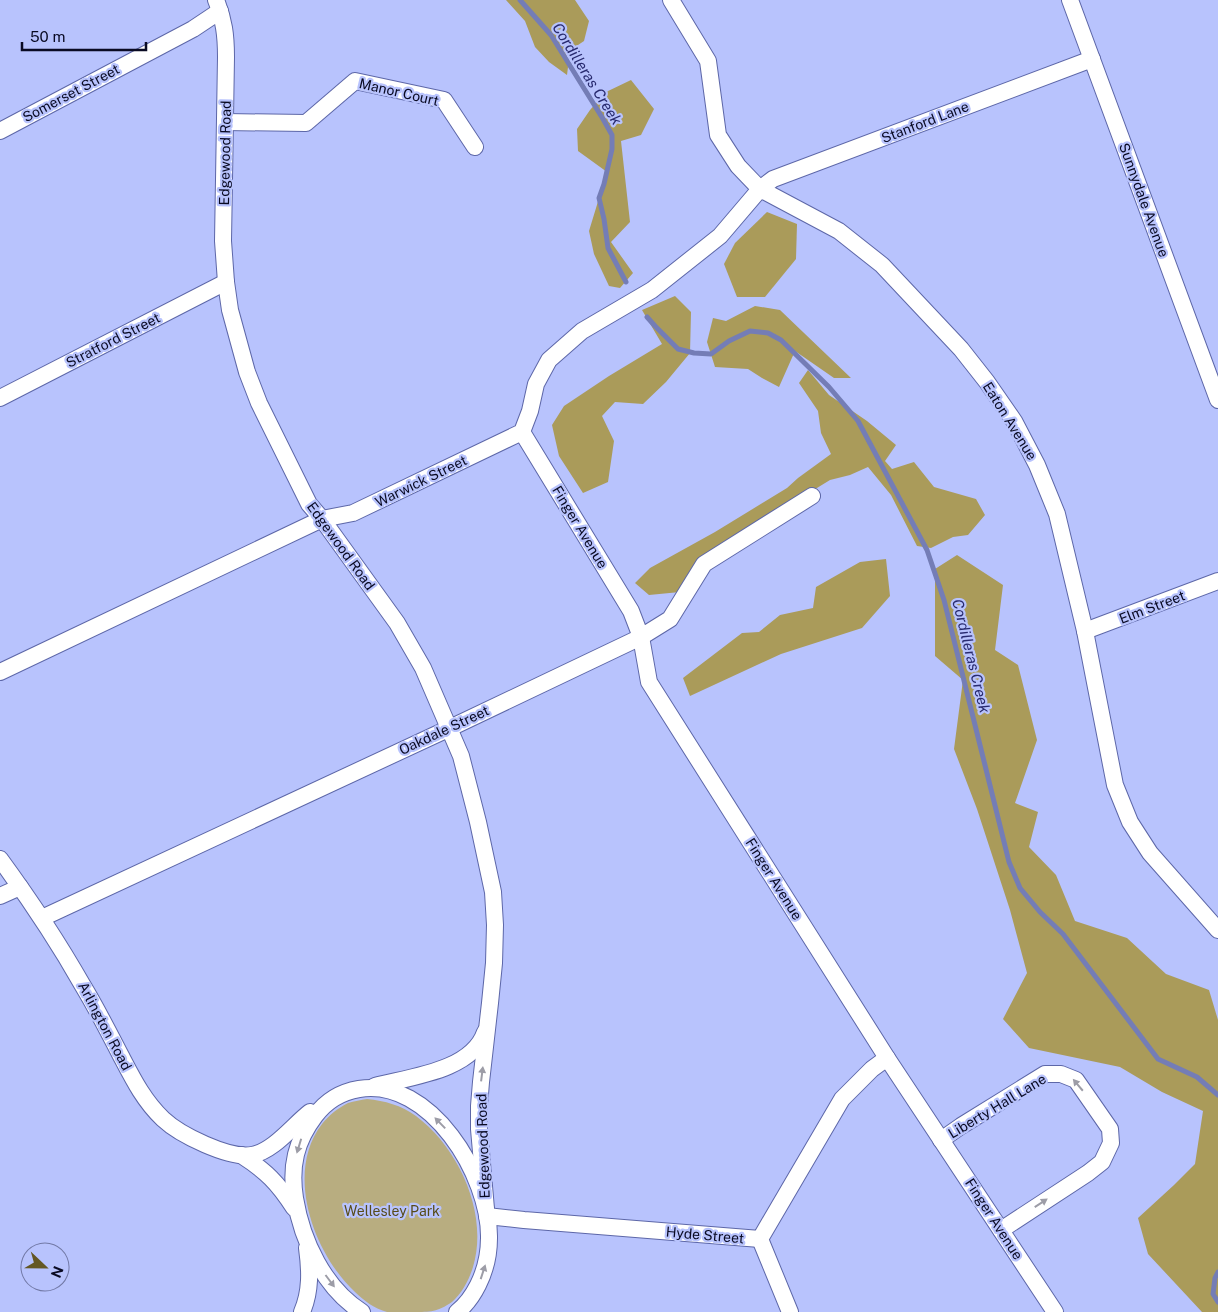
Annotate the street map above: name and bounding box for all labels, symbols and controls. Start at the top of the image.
scale bar [22,20,146,52]
water label: Cordilleras Creek [549,20,626,129]
text: 50 m [30,28,65,45]
street label: Somerset Street [20,61,122,125]
street label: Manor Court [358,75,440,109]
street label: Stanford Lane [879,98,971,146]
street label: Edgewood Road [216,100,234,206]
street label: Sunnydale Avenue [1116,141,1172,259]
street label: Stratford Street [63,309,163,371]
street label: Eaton Avenue [980,379,1040,463]
street label: Warwick Street [372,452,470,510]
street label: Finger Avenue [549,483,611,571]
street label: Edgewood Road [304,499,378,593]
street label: Elm Street [1117,587,1187,627]
water label: Cordilleras Creek [949,597,994,715]
street label: Oakdale Street [396,702,492,758]
street label: Finger Avenue [742,835,806,923]
street label: Arlington Road [75,979,135,1073]
one-way arrow [478,1065,486,1081]
street label: Liberty Hall Lane [945,1070,1049,1141]
one-way arrow [1073,1079,1084,1092]
street label: Edgewood Road [473,1093,493,1199]
one-way arrow [434,1117,446,1129]
one-way arrow [294,1139,302,1154]
street label: Finger Avenue [962,1176,1026,1263]
one-way arrow [1035,1198,1048,1208]
park label: Wellesley Park [344,1203,440,1219]
street label: Hyde Street [665,1224,745,1246]
north arrow [20,1242,70,1292]
text: N [48,1264,67,1280]
one-way arrow [480,1264,487,1279]
one-way arrow [325,1274,335,1288]

